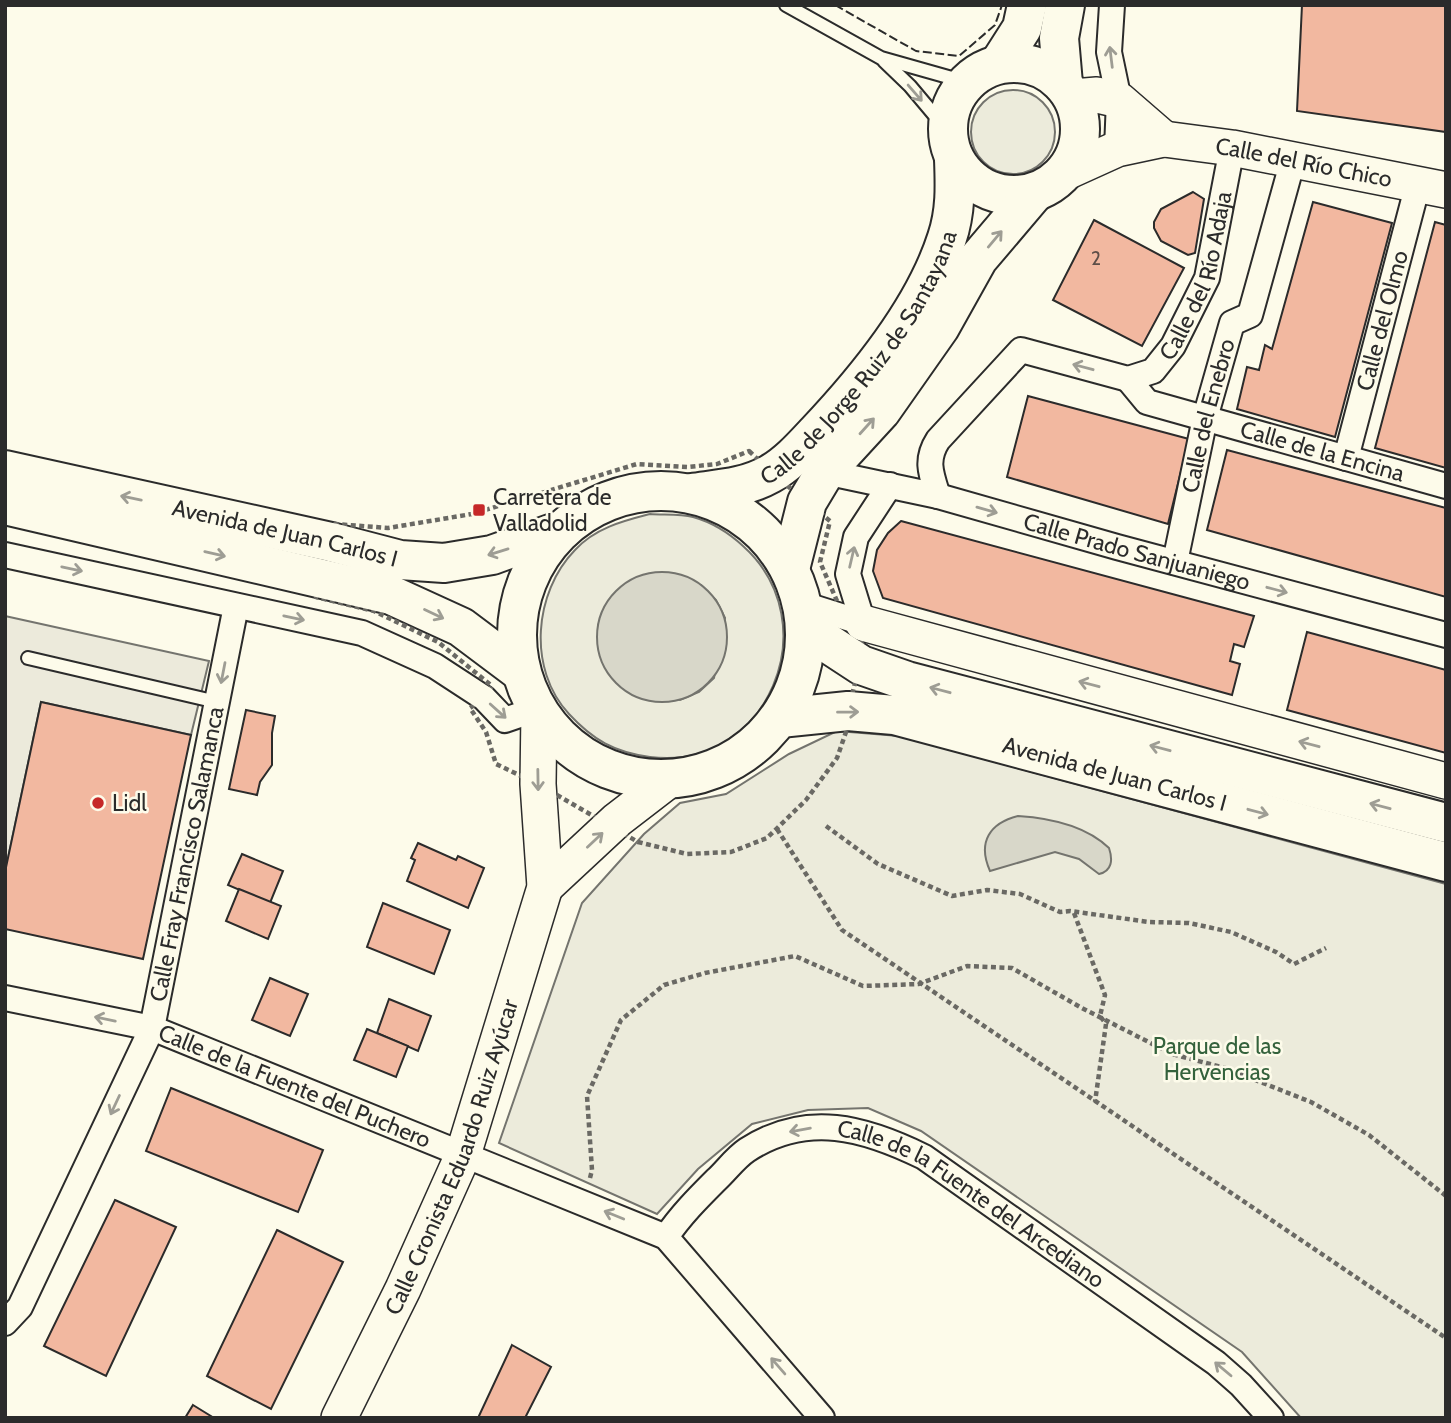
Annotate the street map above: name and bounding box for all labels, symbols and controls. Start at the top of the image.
one-way arrow [1104,46,1117,69]
one-way arrow [907,84,923,102]
street label: Calle del Río Chico [1214,132,1394,193]
street label: Calle del Río Adaja [1153,189,1237,366]
street label: Calle de Jorge Ruiz de Santayana [755,227,962,491]
one-way arrow [987,230,1003,248]
house number: 2 [1091,247,1101,270]
street label: Calle del Olmo [1350,247,1414,394]
street label: Calle del Enebro [1176,336,1241,495]
one-way arrow [1073,360,1095,373]
street label: Calle de la Encina [1237,415,1408,488]
one-way arrow [859,417,875,435]
place label: Carretera de Valladolid [493,483,612,537]
one-way arrow [120,491,143,505]
street label: Avenida de Juan Carlos I [170,493,401,573]
marker: Carretera de Valladolid [471,502,487,518]
one-way arrow [976,504,998,517]
street label: Calle Prado Sanjuaniego [1020,507,1253,596]
one-way arrow [845,546,859,569]
one-way arrow [487,547,509,559]
one-way arrow [203,548,226,561]
one-way arrow [60,563,83,577]
one-way arrow [1265,584,1288,597]
one-way arrow [422,608,444,621]
one-way arrow [282,612,305,626]
one-way arrow [216,661,229,684]
one-way arrow [1079,677,1101,690]
one-way arrow [929,682,951,695]
one-way arrow [488,702,506,719]
street label: Calle Fray Francisco Salamanca [144,704,230,1004]
one-way arrow [836,705,859,719]
street label: Avenida de Juan Carlos I [1000,731,1230,817]
one-way arrow [1298,736,1320,749]
one-way arrow [1149,741,1172,754]
one-way arrow [531,769,545,792]
place label: Lidl [112,789,147,817]
marker: Lidl [90,795,106,811]
one-way arrow [1369,799,1392,812]
one-way arrow [1247,806,1269,819]
one-way arrow [586,832,603,849]
street label: Calle Cronista Eduardo Ruiz Ayúcar [378,995,524,1319]
one-way arrow [94,1011,117,1025]
street label: Calle de la Fuente del Puchero [154,1018,435,1154]
park label: Parque de las Hervencias [1153,1032,1281,1086]
one-way arrow [108,1094,121,1116]
street label: Calle de la Fuente del Arcediano [835,1114,1110,1294]
one-way arrow [789,1124,812,1137]
one-way arrow [603,1208,625,1221]
one-way arrow [770,1357,786,1375]
one-way arrow [1214,1361,1232,1377]

